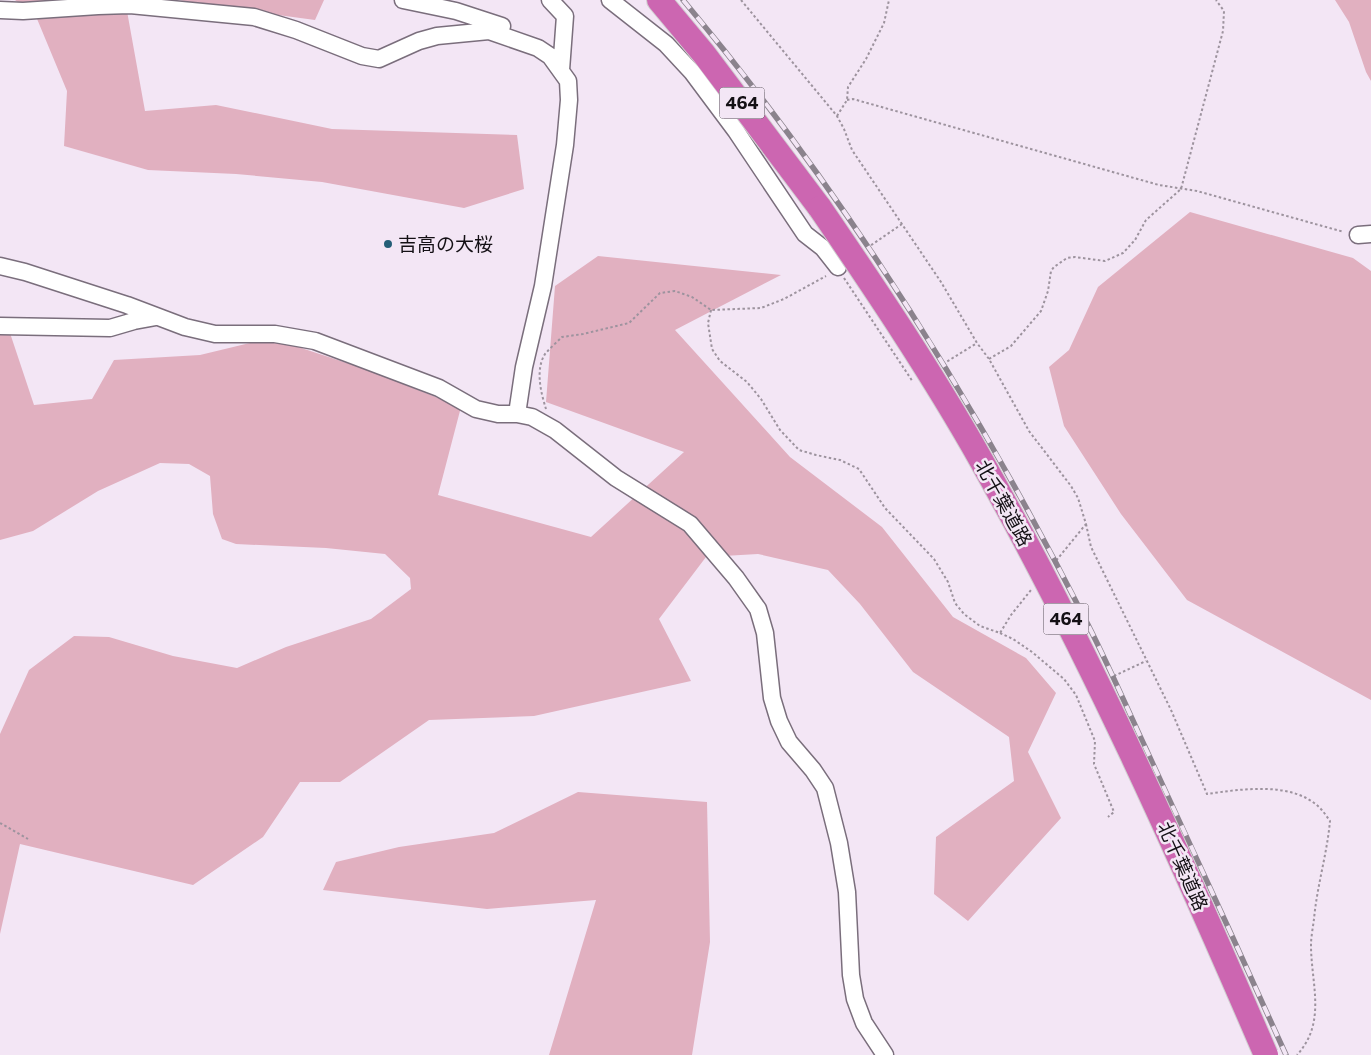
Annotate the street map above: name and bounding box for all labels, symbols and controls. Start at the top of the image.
road number: 464 [720,88,764,119]
place label: 吉高の大桜 [398,232,493,255]
marker: 吉高の大桜 [382,238,394,250]
street label: 北千葉道路 [971,456,1038,550]
road number: 464 [1044,604,1088,634]
street label: 北千葉道路 [1154,818,1213,914]

